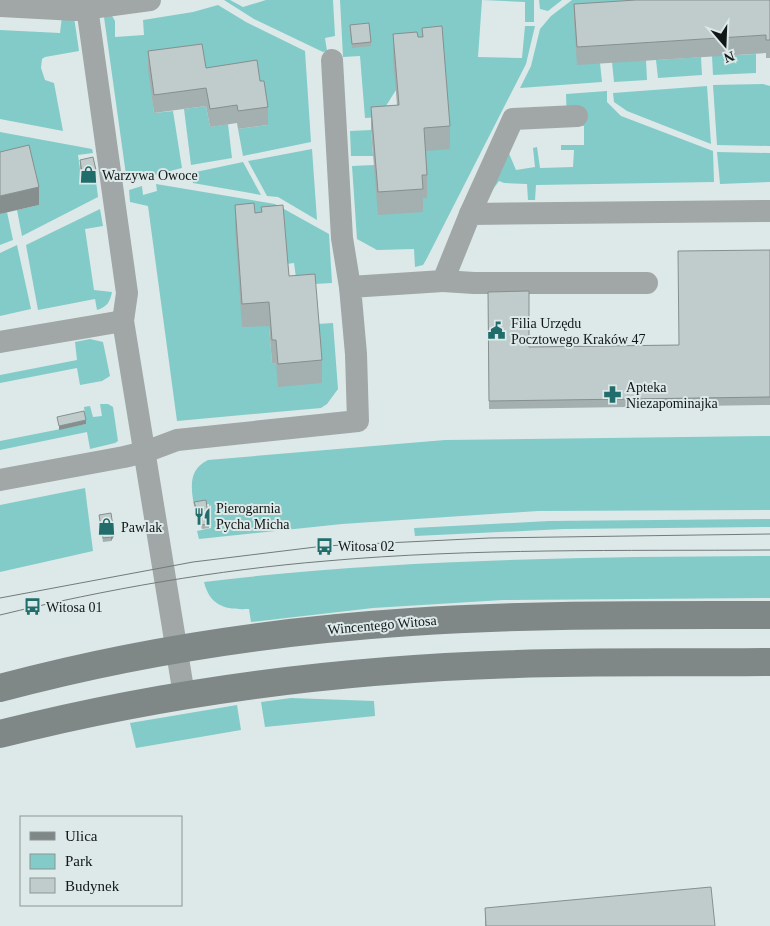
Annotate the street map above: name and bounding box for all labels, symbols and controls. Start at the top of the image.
north arrow [700,20,750,70]
text: N [722,48,736,66]
shop icon: Warzywa Owoce [78,165,98,185]
place label: Warzywa Owoce [102,168,198,183]
place label: Filia Urzędu Pocztowego Kraków 47 [511,316,646,347]
public building icon: Filia Urzędu Pocztowego Kraków 47 [487,321,507,341]
place label: Apteka Niezapominajka [626,380,719,411]
pharmacy icon: Apteka Niezapominajka [602,385,622,405]
place label: Pierogarnia Pycha Micha [216,501,290,532]
restaurant icon: Pierogarnia Pycha Micha [192,506,212,526]
shop icon: Pawlak [97,517,117,537]
place label: Pawlak [121,520,162,535]
bus stop icon: Witosa 02 [314,536,334,556]
place label: Witosa 02 [338,539,395,554]
bus stop icon: Witosa 01 [22,597,42,617]
place label: Witosa 01 [46,600,103,615]
street label: Wincentego Witosa [327,613,438,637]
legend [20,816,182,906]
text: Ulica [65,828,98,844]
text: Park [65,853,93,869]
text: Budynek [65,878,120,894]

